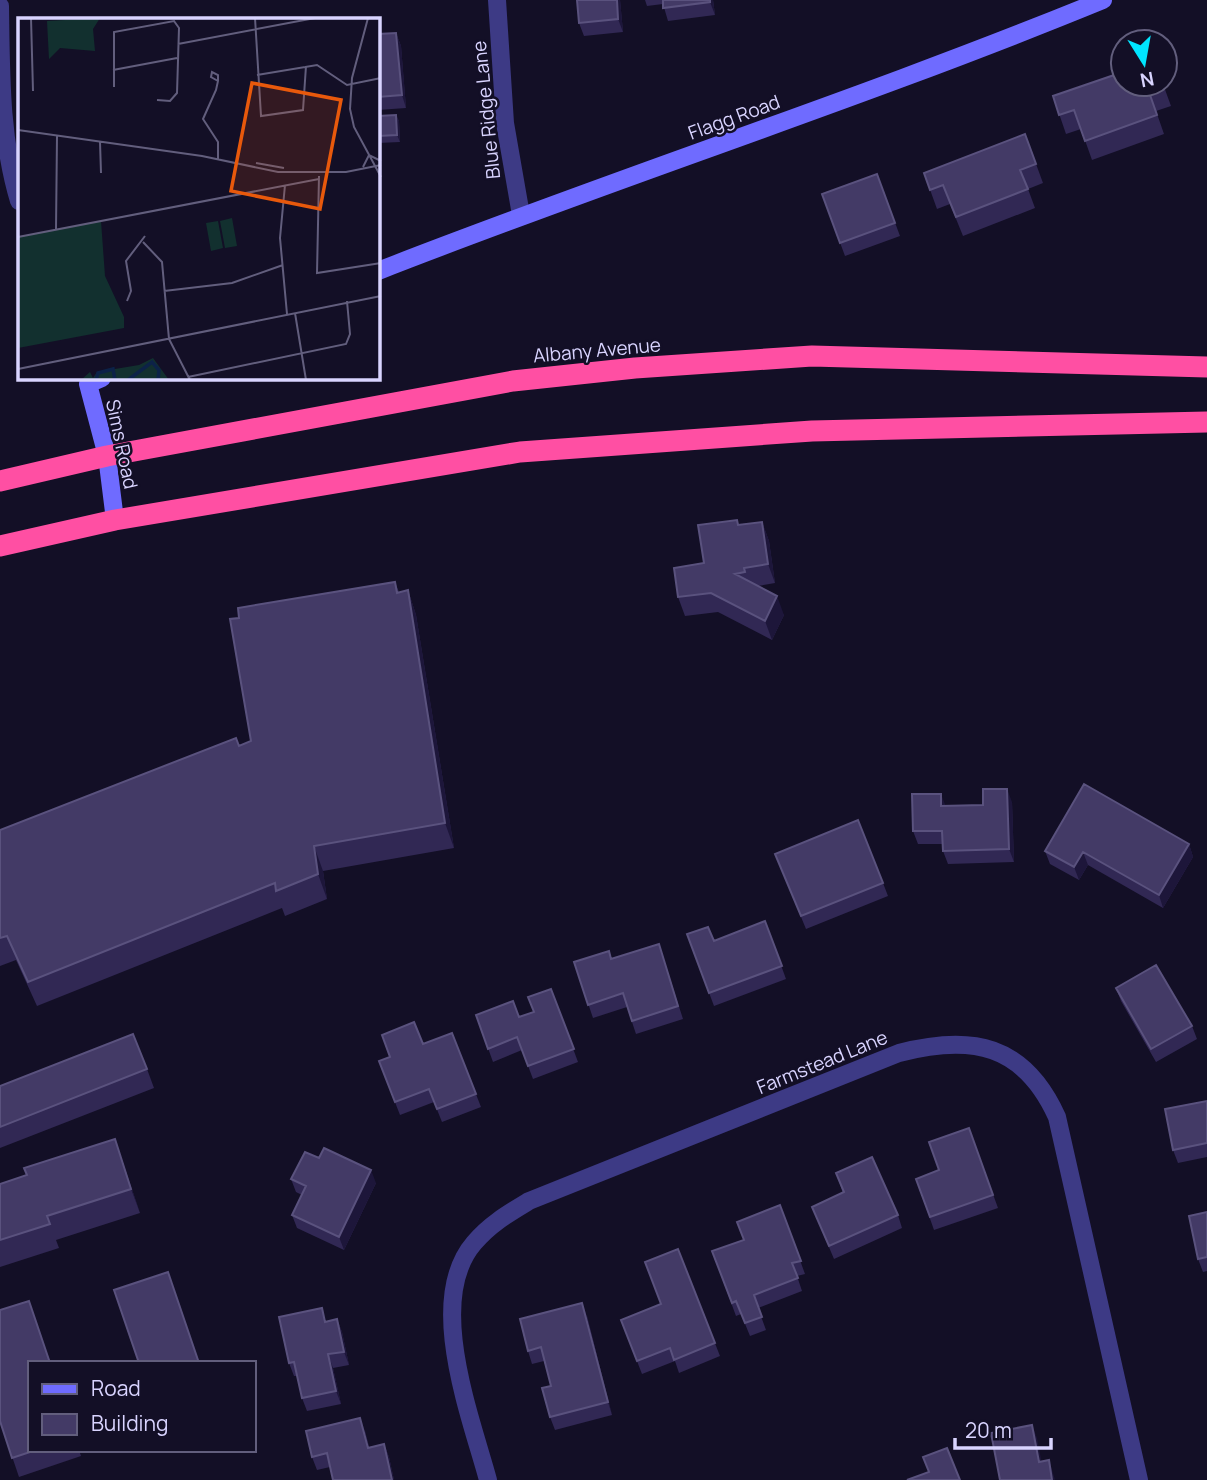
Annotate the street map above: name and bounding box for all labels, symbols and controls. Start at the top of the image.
inset map [18,18,380,380]
north arrow [1109,28,1179,98]
street label: Blue Ridge Lane [466,40,506,180]
text: N [1138,66,1156,94]
street label: Flagg Road [684,88,784,146]
street label: Albany Avenue [532,331,662,369]
street label: Sims Road [100,397,144,491]
street label: Farmstead Lane [753,1024,891,1100]
legend [28,1361,256,1452]
text: Road [91,1374,141,1402]
scale bar [955,1406,1051,1450]
text: Building [91,1409,168,1437]
text: 20 m [965,1416,1012,1444]

